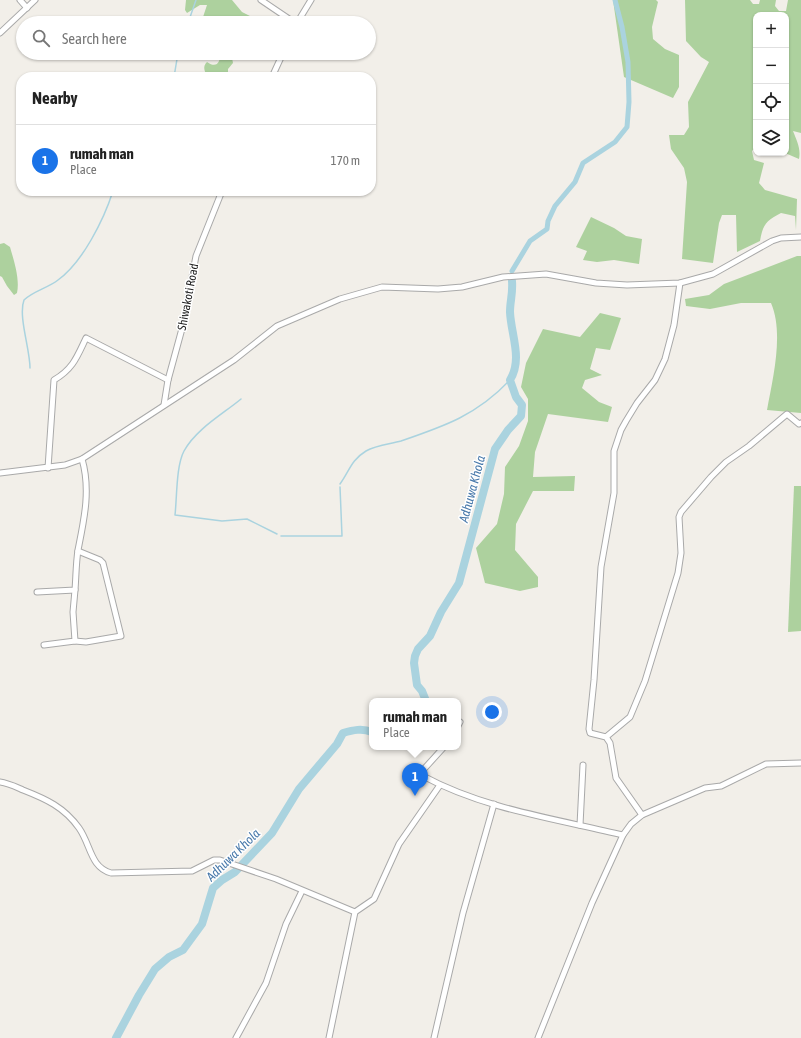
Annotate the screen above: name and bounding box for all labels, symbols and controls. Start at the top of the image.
map controls [753,12,789,156]
button: + [753,12,789,48]
search box [16,16,376,60]
icon: search [30,27,52,49]
text: Search here [62,30,127,47]
button: − [753,48,789,84]
button: locate [753,84,789,120]
text: Nearby [32,88,78,108]
button: layers [753,120,789,156]
text: rumah man [70,145,134,162]
text: 1 [42,153,48,168]
text: 170 m [331,153,360,168]
text: Place [70,162,97,177]
street label: Shiwakoti Road [175,262,201,332]
water label: Adhuwa Khola [456,454,488,525]
popup [369,698,461,750]
your location [482,702,502,722]
text: rumah man [383,708,447,725]
text: Place [383,725,410,740]
pin: 1 [402,763,428,796]
water label: Adhuwa Khola [202,826,263,885]

